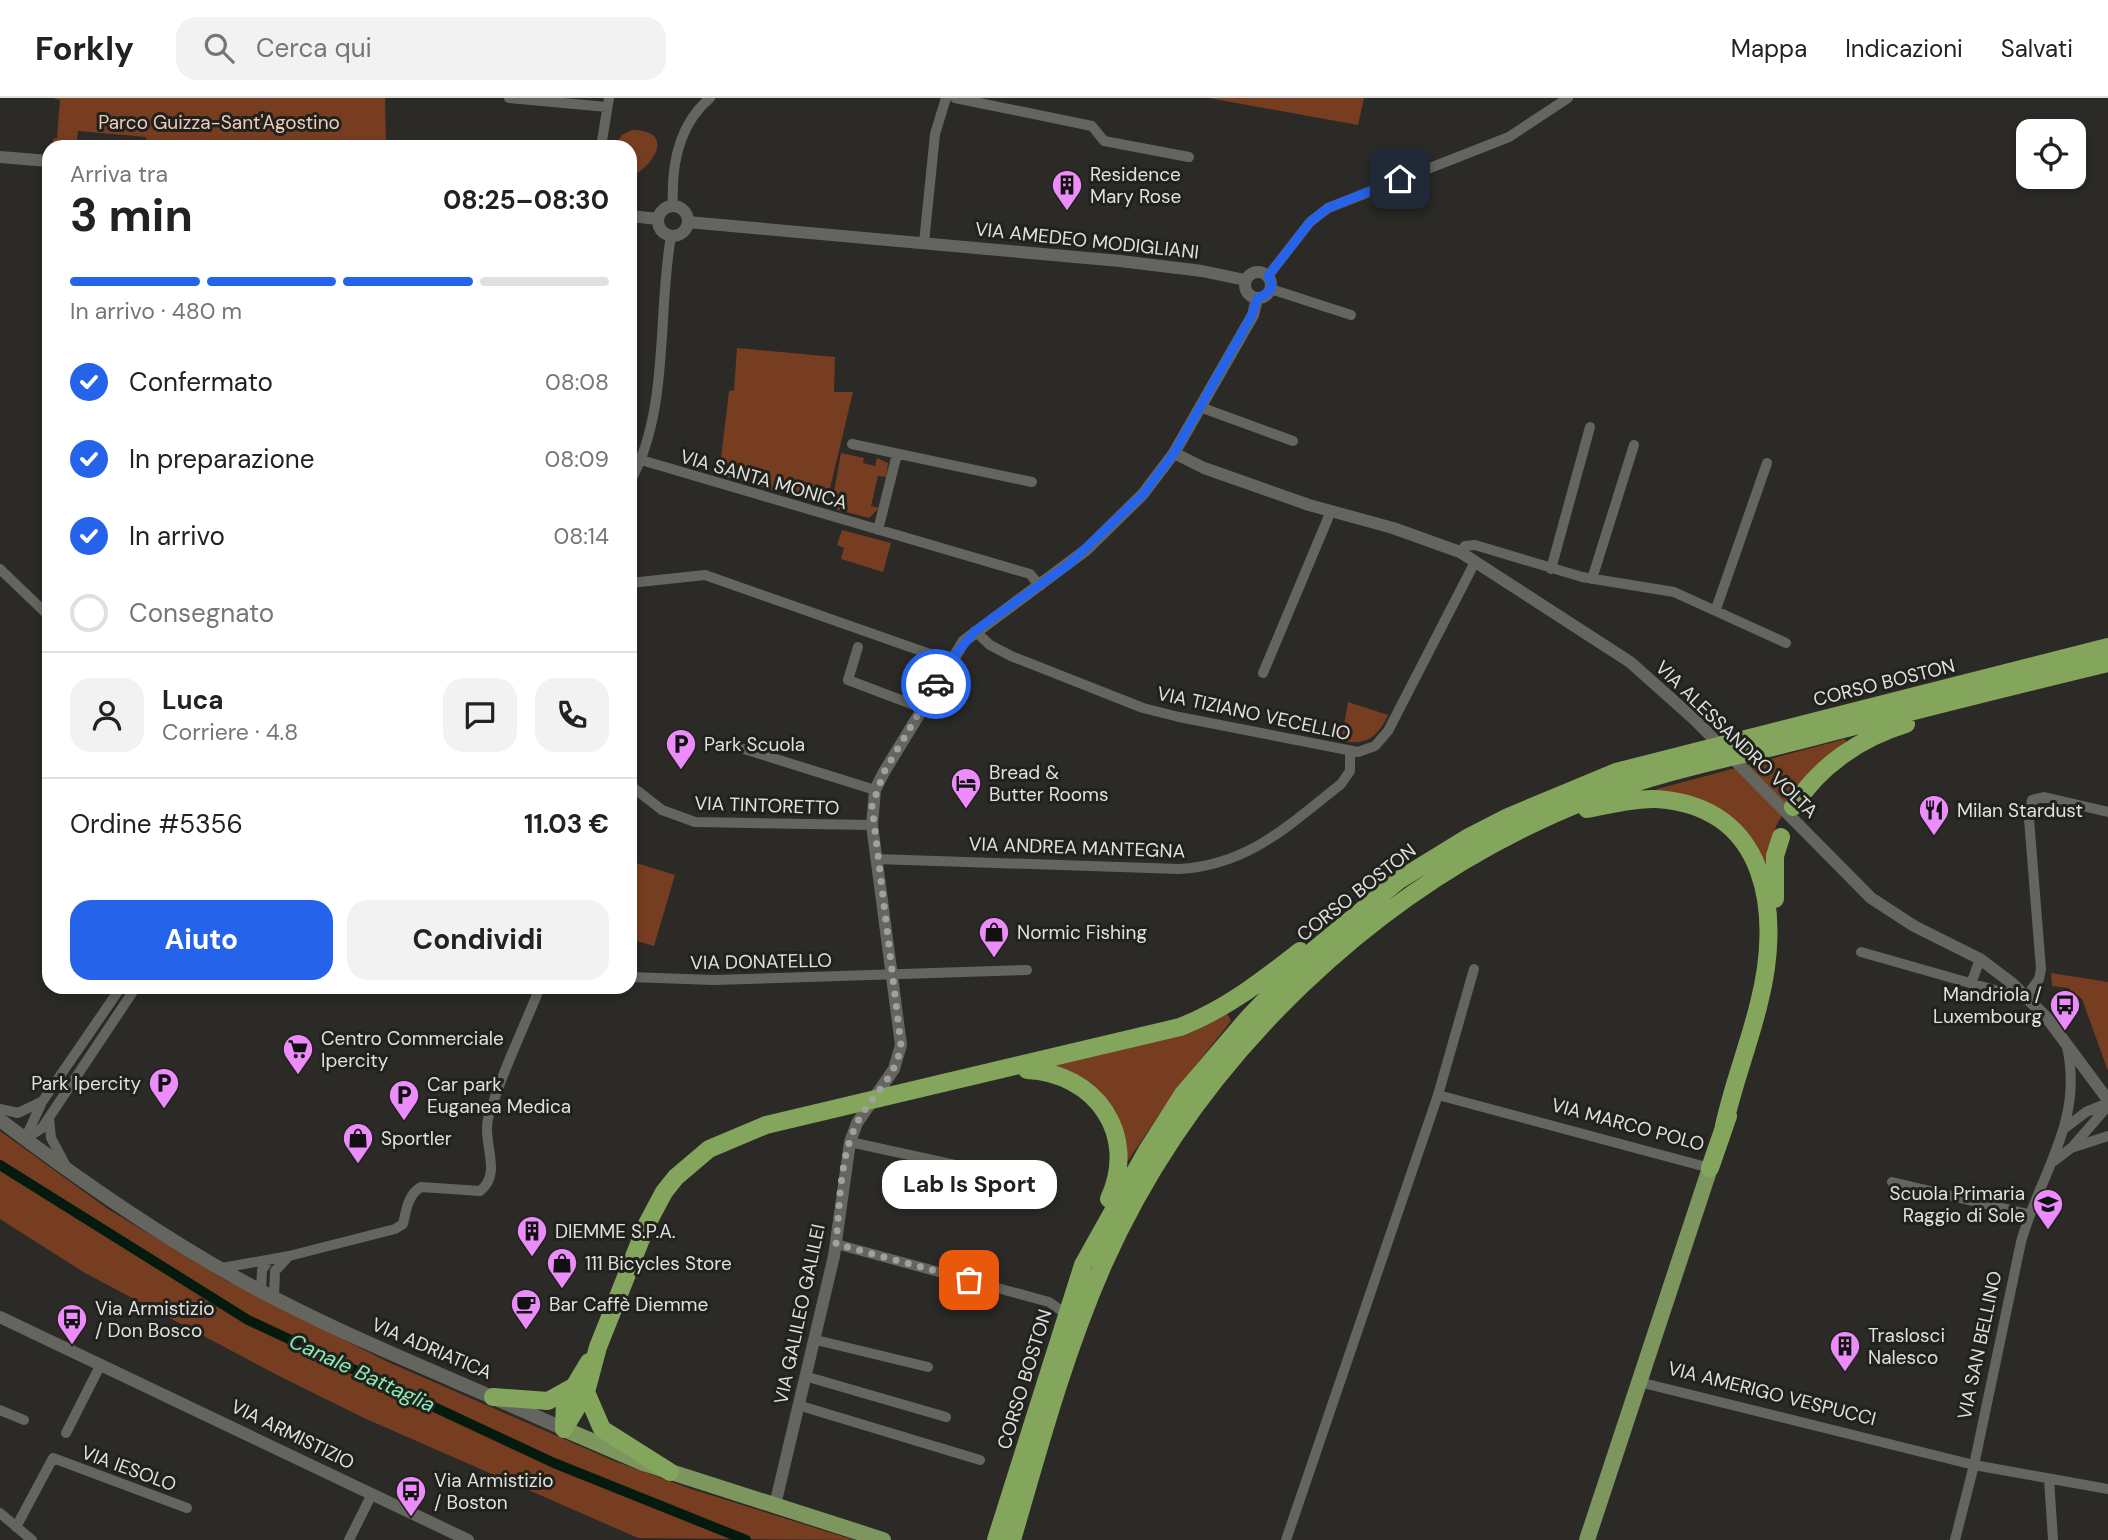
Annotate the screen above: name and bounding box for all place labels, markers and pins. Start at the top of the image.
pin [1370,149,1430,209]
place label: Residence Mary Rose [1090,162,1181,209]
building icon: Residence Mary Rose [1050,168,1084,212]
parking icon: Park Scuola [664,727,698,771]
place label: Park Scuola [704,732,805,757]
place label: Bread & Butter Rooms [989,760,1109,807]
hotel icon: Bread & Butter Rooms [949,766,983,810]
restaurant icon: Milan Stardust [1917,793,1951,837]
place label: Milan Stardust [1957,798,2083,823]
shop icon: Normic Fishing [977,915,1011,959]
place label: Normic Fishing [1017,920,1147,945]
place label: Mandriola / Luxembourg [1933,982,2042,1029]
bus stop icon: Mandriola / Luxembourg [2048,988,2082,1032]
place label: Centro Commerciale Ipercity [321,1026,504,1073]
supermarket icon: Centro Commerciale Ipercity [281,1032,315,1076]
parking icon: Park Ipercity [147,1066,181,1110]
place label: Park Ipercity [31,1071,141,1096]
place label: Car park Euganea Medica [427,1072,571,1119]
parking icon: Car park Euganea Medica [387,1078,421,1122]
shop icon: Sportler [341,1121,375,1165]
place label: Sportler [381,1126,452,1151]
callout: Lab Is Sport [881,1161,1056,1210]
place label: Scuola Primaria Raggio di Sole [1890,1181,2025,1228]
school or university icon: Scuola Primaria Raggio di Sole [2031,1187,2065,1231]
building icon: DIEMME S.P.A. [515,1214,549,1258]
place label: DIEMME S.P.A. [555,1219,676,1244]
shop icon: 111 Bicycles Store [545,1246,579,1290]
pin [939,1250,999,1310]
place label: 111 Bicycles Store [585,1251,732,1276]
cafe icon: Bar Caffè Diemme [509,1287,543,1331]
place label: Bar Caffè Diemme [549,1292,708,1317]
place label: Via Armistizio / Don Bosco [95,1296,214,1343]
bus stop icon: Via Armistizio / Don Bosco [55,1302,89,1346]
place label: Traslosci Nalesco [1868,1323,1945,1370]
building icon: Traslosci Nalesco [1828,1329,1862,1373]
place label: Via Armistizio / Boston [434,1468,553,1515]
bus stop icon: Via Armistizio / Boston [394,1474,428,1518]

